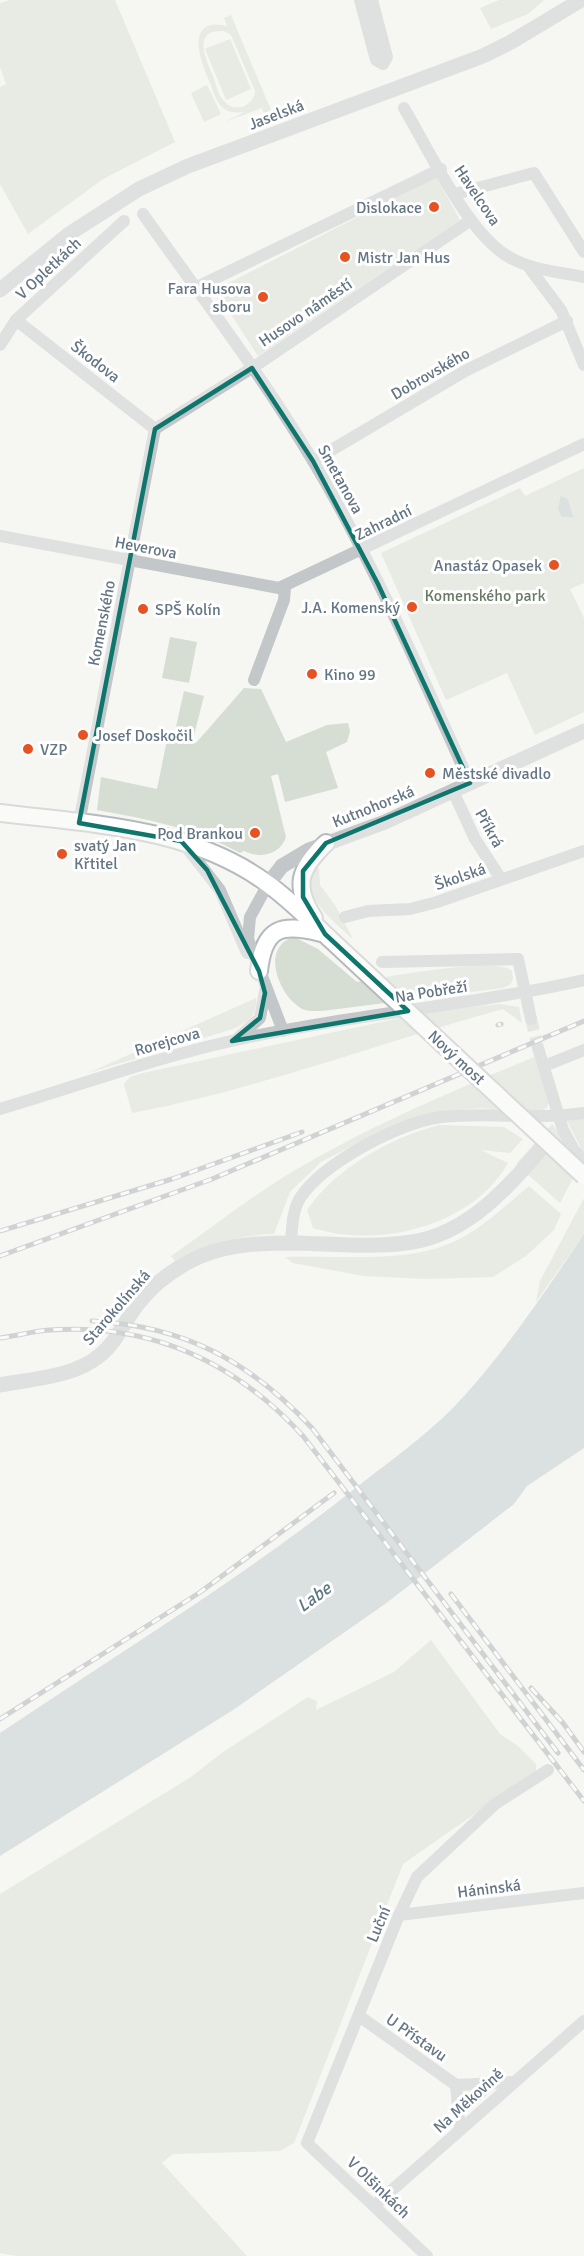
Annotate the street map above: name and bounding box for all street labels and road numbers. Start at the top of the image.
street label: Jaselská [246,95,307,135]
street label: Havelcova [450,161,505,230]
street label: V Opletkách [12,233,86,304]
street label: Husovo náměstí [255,274,357,351]
street label: Škodova [67,336,124,387]
street label: Dobrovského [387,343,474,405]
street label: Smetanova [313,442,367,517]
street label: Zahradní [352,500,416,545]
street label: Heverova [113,532,179,564]
street label: Komenského [84,579,120,668]
street label: Kutnohorská [329,781,417,832]
street label: Příkrá [470,806,508,851]
street label: Školská [432,859,489,895]
street label: Na Pobřeží [394,976,469,1008]
street label: Rorejcova [132,1023,202,1061]
street label: Nový most [424,1026,489,1090]
street label: Starokolínská [79,1266,155,1349]
street label: Háninská [456,1875,522,1903]
street label: Luční [362,1903,396,1945]
street label: U Přístavu [382,2010,451,2066]
street label: Na Měkovině [429,2064,508,2137]
street label: V Olšinkách [342,2153,414,2223]

